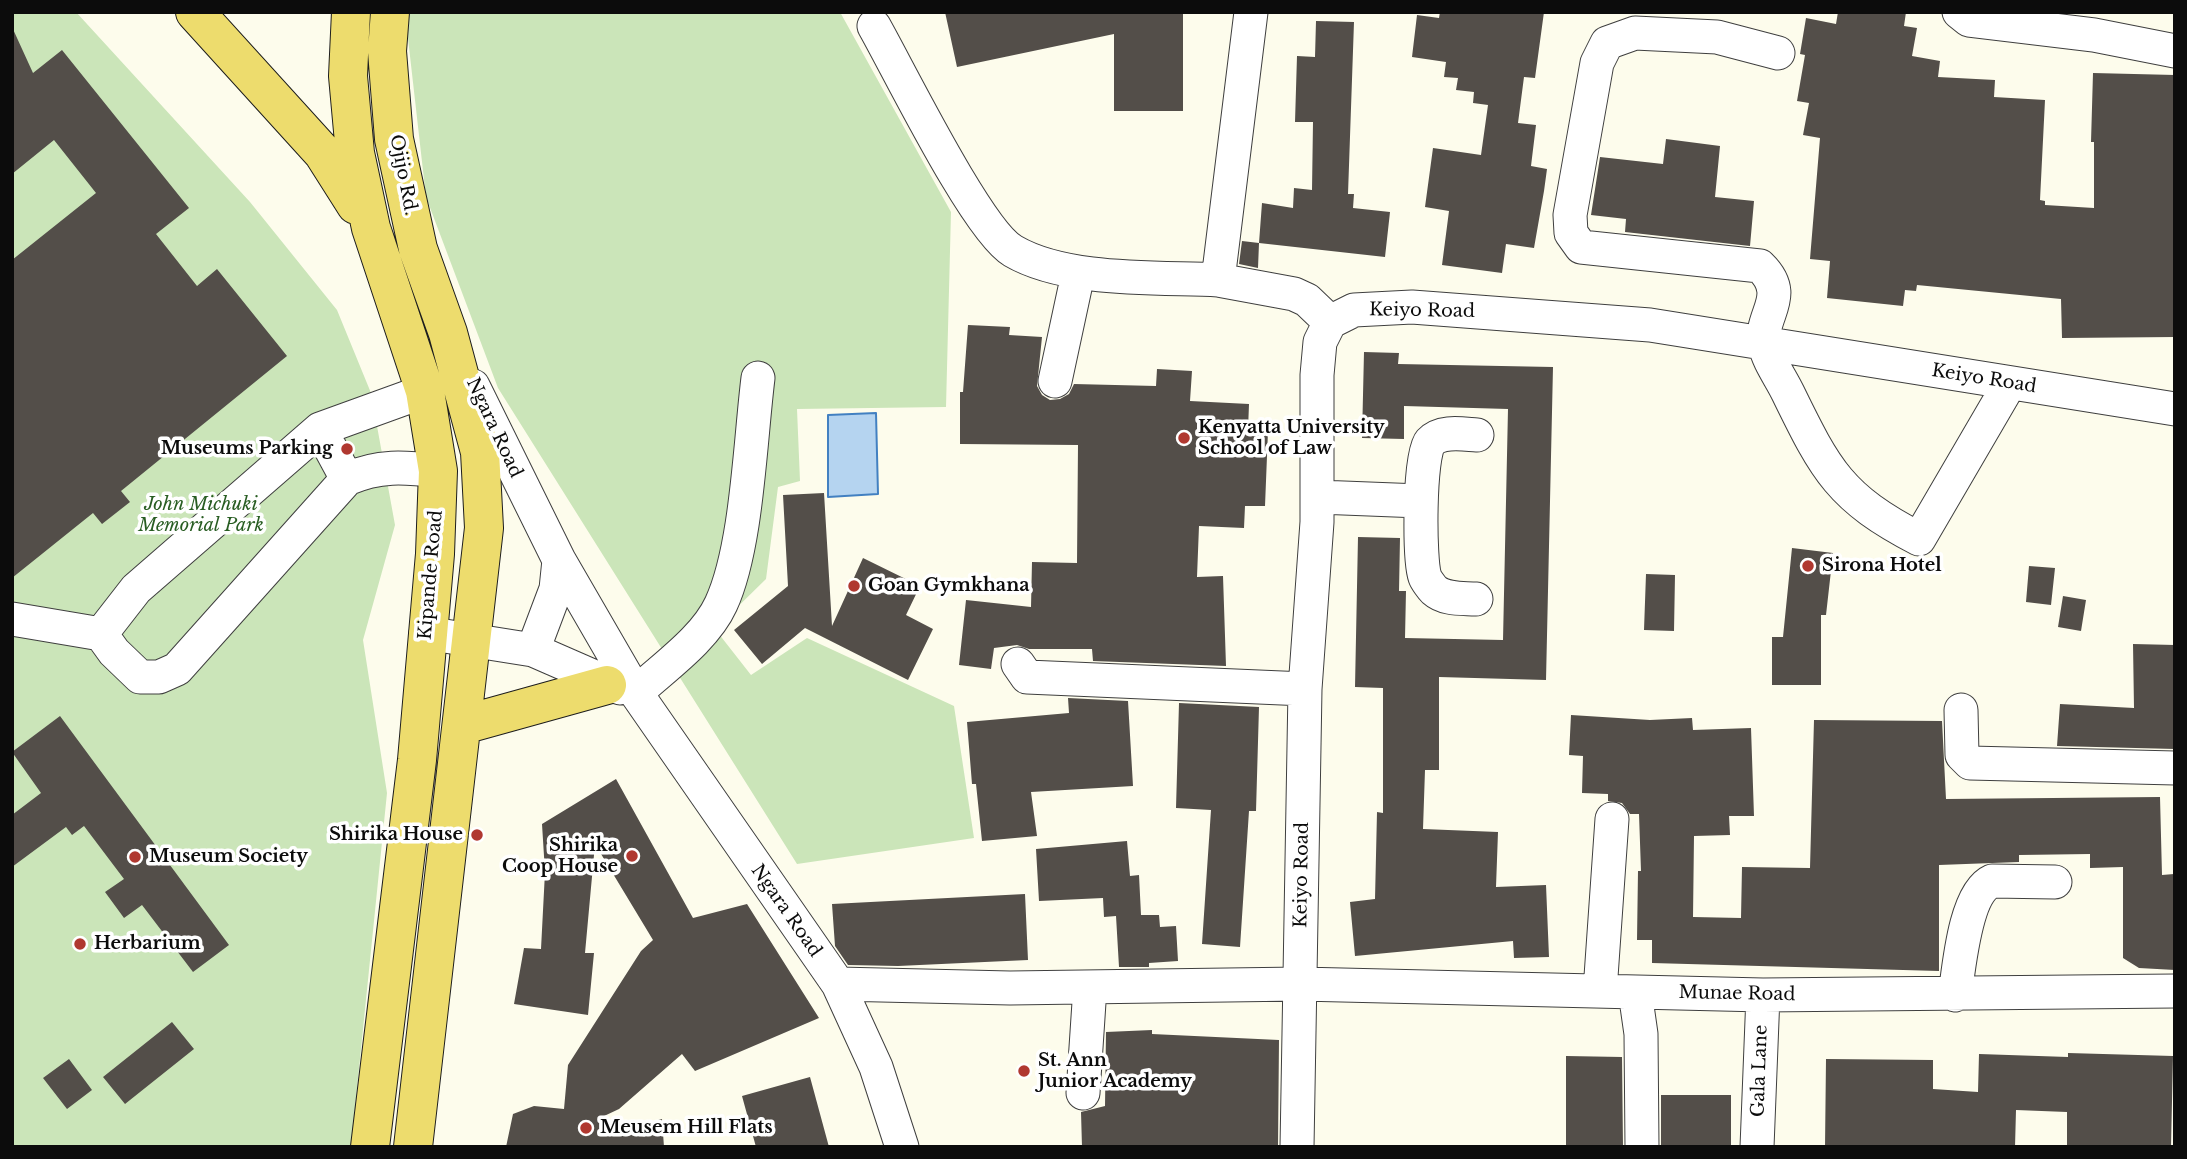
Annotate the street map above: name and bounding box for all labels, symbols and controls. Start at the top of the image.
street label: Ojijo Rd. [385,133,421,217]
street label: Keiyo Road [1369,299,1475,323]
street label: Keiyo Road [1930,360,2038,398]
street label: Ngara Road [461,374,527,482]
place label: Kenyatta University School of Law [1198,417,1385,460]
marker: Kenyatta University School of Law [1176,430,1192,446]
place label: Museums Parking [161,438,333,460]
marker: Museums Parking [339,441,355,457]
park label: John Michuki Memorial Park [138,494,264,536]
street label: Kipande Road [415,509,447,641]
place label: Sirona Hotel [1822,555,1942,577]
marker: Sirona Hotel [1800,558,1816,574]
place label: Goan Gymkhana [868,575,1030,597]
marker: Goan Gymkhana [846,578,862,594]
street label: Keiyo Road [1290,822,1314,928]
place label: Shirika House [329,824,463,846]
marker: Shirika House [469,827,485,843]
place label: Shirika Coop House [502,835,618,878]
place label: Museum Society [149,846,308,868]
marker: Shirika Coop House [624,848,640,864]
marker: Museum Society [127,849,143,865]
street label: Ngara Road [746,861,826,961]
place label: Herbarium [94,933,201,955]
marker: Herbarium [72,936,88,952]
street label: Munae Road [1678,982,1796,1006]
street label: Gala Lane [1748,1024,1772,1118]
place label: St. Ann Junior Academy [1038,1050,1192,1092]
marker: St. Ann Junior Academy [1016,1063,1032,1079]
place label: Meusem Hill Flats [600,1117,773,1139]
marker: Meusem Hill Flats [578,1120,594,1136]

